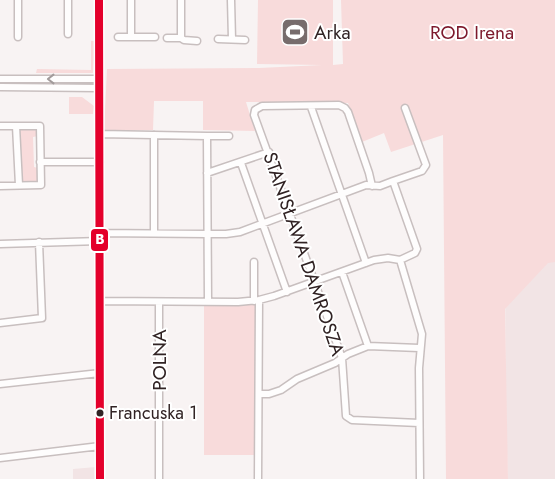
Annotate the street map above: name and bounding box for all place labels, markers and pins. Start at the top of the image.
sports icon: Arka [280,17,310,47]
place label: Arka [314,19,351,46]
place label: Francuska 1 [109,400,197,426]
marker: Francuska 1 [95,408,105,418]

